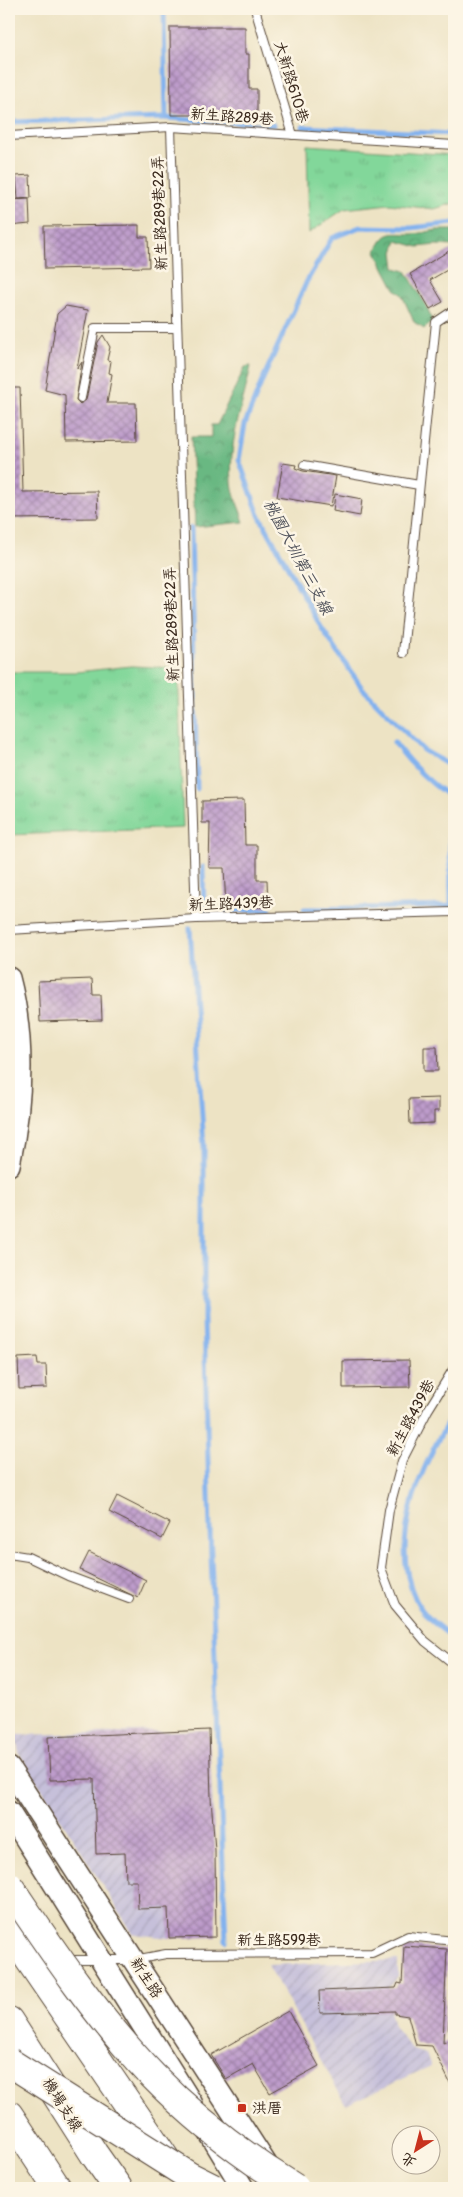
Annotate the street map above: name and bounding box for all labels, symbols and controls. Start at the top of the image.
street label: 大新路610巷 [270,39,312,125]
street label: 新生路289巷 [190,105,274,129]
street label: 新生路289巷22弄 [148,155,172,271]
water label: 桃園大圳第三支線 [259,496,337,619]
street label: 新生路289巷22弄 [160,566,184,682]
street label: 新生路439巷 [188,893,274,915]
street label: 新生路439巷 [383,1376,439,1460]
street label: 新生路599巷 [237,1931,321,1950]
street label: 新生路 [126,1954,166,2002]
street label: 機場支線 [38,2075,86,2135]
place label: 洪厝 [252,2099,282,2118]
marker: 洪厝 [236,2102,248,2114]
north arrow [390,2124,440,2174]
text: 北 [398,2149,419,2171]

